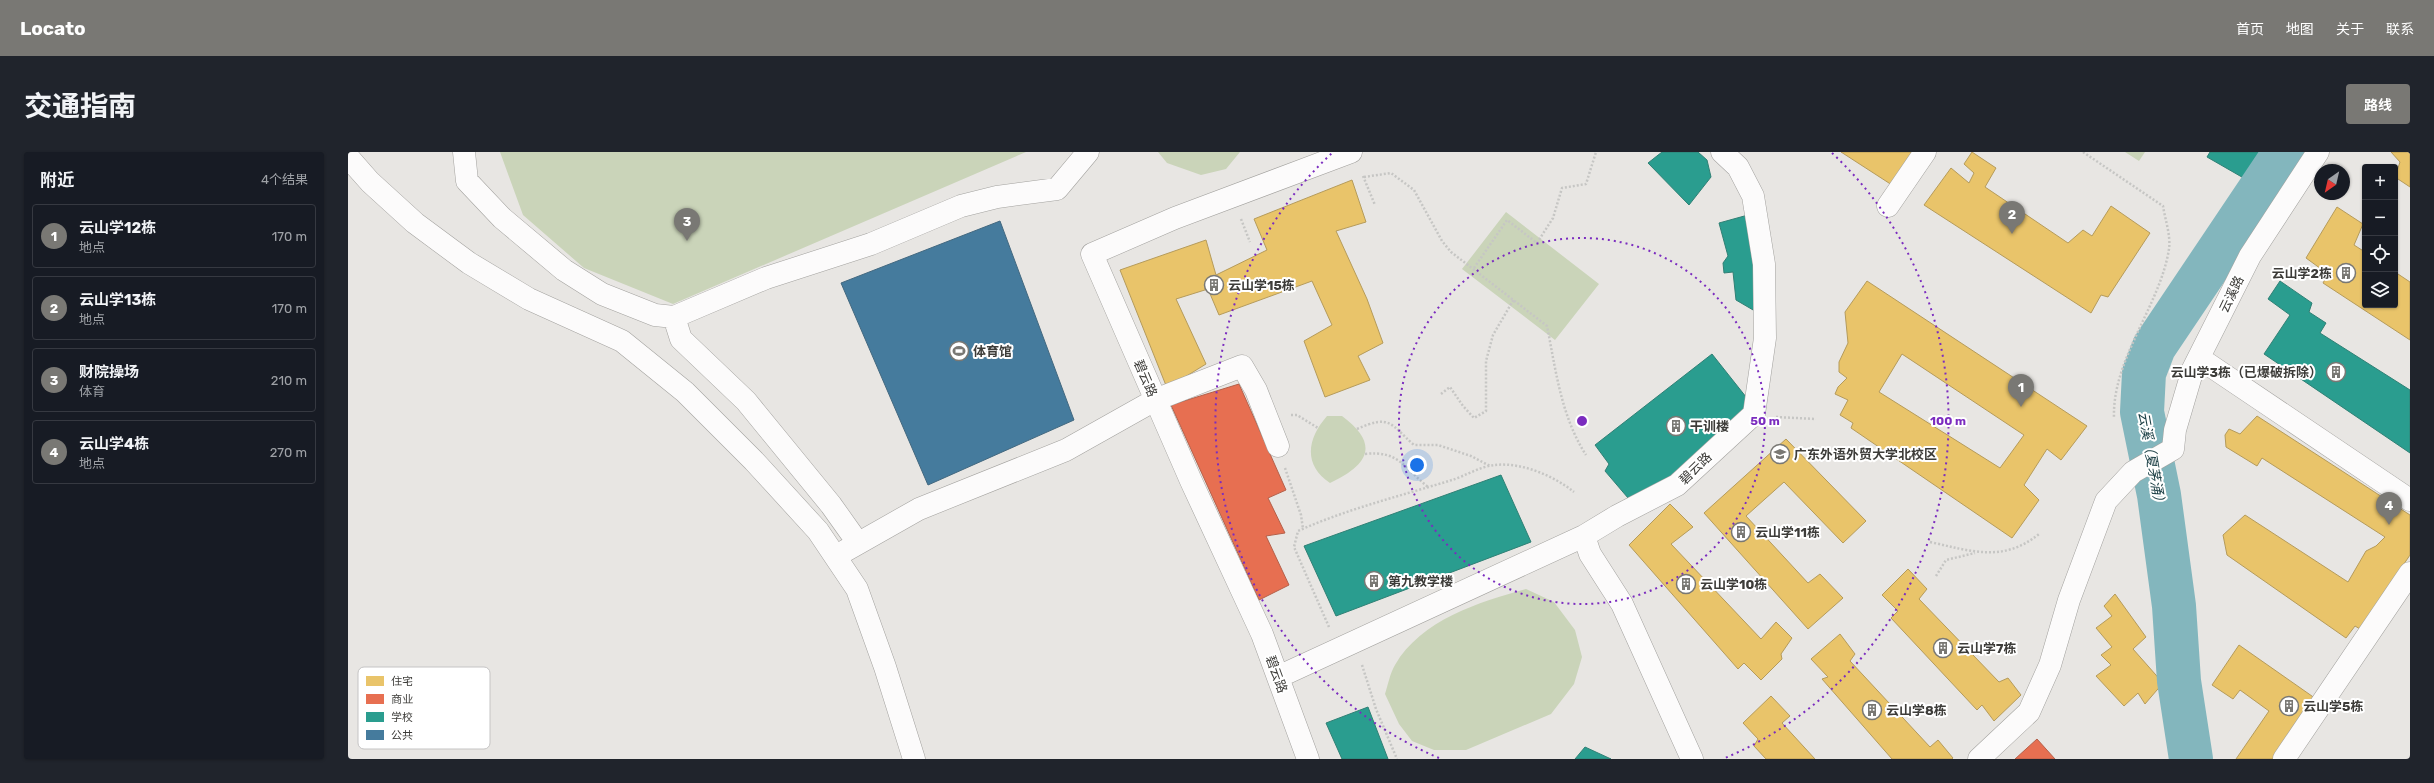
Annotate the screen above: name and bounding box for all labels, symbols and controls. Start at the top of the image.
text: Locato [20,17,86,40]
text: 首页 [2236,21,2264,38]
text: 地图 [2286,21,2314,38]
text: 关于 [2336,21,2364,38]
text: 联系 [2386,21,2414,38]
button: 路线 [2346,84,2410,124]
text: 交通指南 [24,90,136,123]
north arrow [2314,164,2350,200]
map controls [2362,164,2398,308]
button: + [2362,164,2398,200]
text: 附近 [40,170,74,190]
text: 4个结果 [261,172,308,187]
button: − [2362,200,2398,236]
pin: 2 [1999,201,2025,234]
pin: 3 [674,208,700,241]
text: 云山学12栋 [79,219,156,237]
text: 1 [51,229,57,244]
text: 170 m [272,229,307,244]
button: locate [2362,236,2398,272]
text: 地点 [79,240,105,255]
building icon: 云山学2栋 [2335,262,2357,284]
place label: 云山学2栋 [2272,266,2332,281]
button: layers [2362,272,2398,308]
street label: 云溪路 [2216,273,2247,315]
building icon: 云山学15栋 [1203,274,1225,296]
place label: 云山学15栋 [1228,278,1295,293]
text: 云山学13栋 [79,291,156,309]
text: 2 [50,301,58,316]
text: 170 m [272,301,307,316]
text: 地点 [79,312,105,327]
sports icon: 体育馆 [948,340,970,362]
place label: 体育馆 [973,344,1012,359]
street label: 碧云路 [1131,357,1160,399]
building icon: 云山学3栋（已爆破拆除） [2325,361,2347,383]
text: 财院操场 [79,363,139,381]
place label: 云山学3栋（已爆破拆除） [2170,365,2322,380]
text: 3 [50,373,58,388]
text: 210 m [271,373,307,388]
pin: 1 [2008,374,2034,407]
text: 体育 [79,384,105,399]
water label: 云溪（夏茅涌） [2135,410,2168,510]
centre of rings [1575,414,1589,428]
text: 50 m [1750,414,1780,428]
text: 100 m [1930,414,1966,428]
building icon: 干训楼 [1665,415,1687,437]
place label: 干训楼 [1690,419,1729,434]
text: 云山学4栋 [79,435,149,453]
school or university icon: 广东外语外贸大学北校区 [1769,443,1791,465]
text: 4 [50,445,58,460]
text: 270 m [270,445,307,460]
place label: 广东外语外贸大学北校区 [1794,447,1937,462]
street label: 碧云路 [1676,449,1715,487]
your location [1407,455,1427,475]
text: 地点 [79,456,105,471]
pin: 4 [2376,492,2402,525]
building icon: 云山学11栋 [1730,521,1752,543]
place label: 云山学11栋 [1755,525,1820,540]
building icon: 第九教学楼 [1363,570,1385,592]
building icon: 云山学10栋 [1675,573,1697,595]
place label: 第九教学楼 [1388,574,1453,589]
place label: 云山学10栋 [1700,577,1767,592]
building icon: 云山学7栋 [1932,637,1954,659]
place label: 云山学7栋 [1957,641,2016,656]
street label: 碧云路 [1263,653,1290,695]
legend [358,667,490,749]
text: 住宅 [391,675,413,688]
text: 商业 [391,693,413,706]
building icon: 云山学5栋 [2278,695,2300,717]
building icon: 云山学8栋 [1861,699,1883,721]
place label: 云山学5栋 [2303,699,2363,714]
place label: 云山学8栋 [1886,703,1947,718]
text: 学校 [391,711,413,724]
text: 公共 [391,729,413,742]

